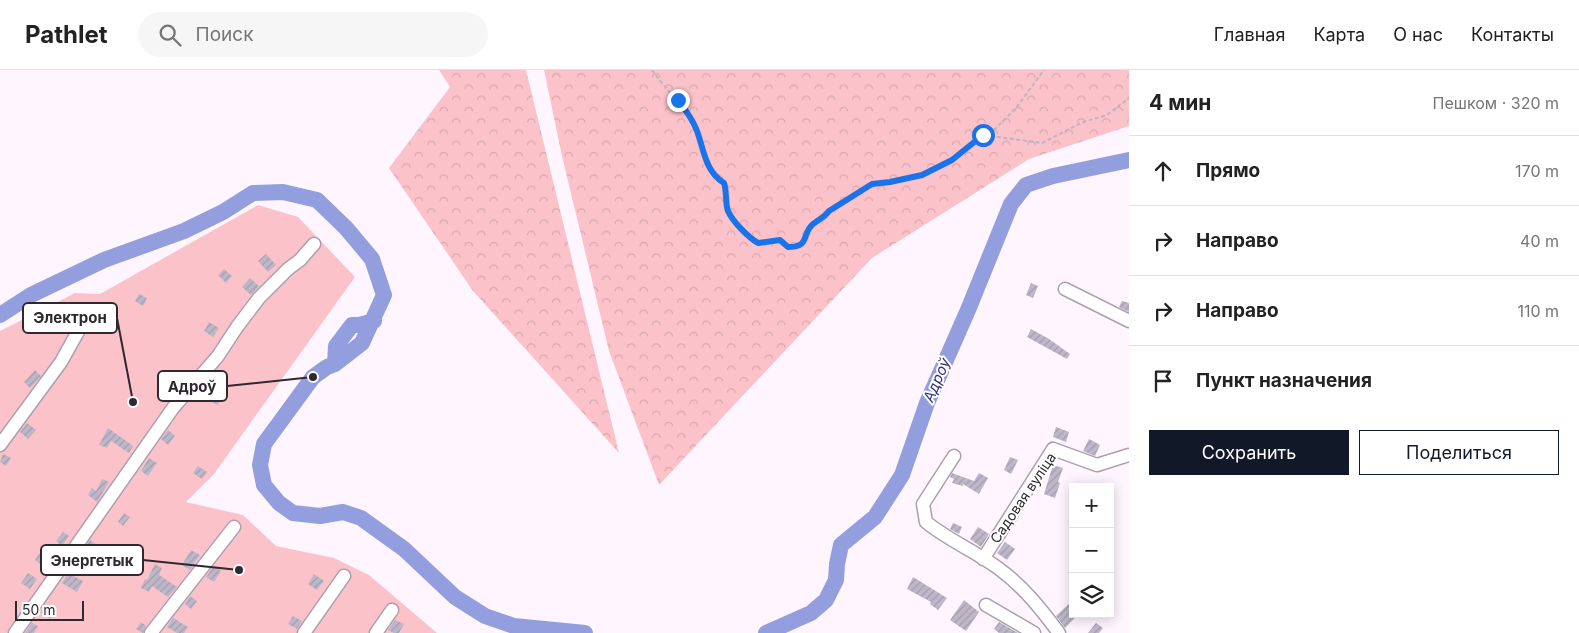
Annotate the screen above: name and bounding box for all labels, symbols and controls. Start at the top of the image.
search box [138,12,488,57]
text: Pathlet [25,20,108,49]
icon: search [156,21,184,49]
text: Поиск [196,23,253,46]
text: Главная [1214,24,1285,45]
text: Карта [1313,24,1365,45]
text: О нас [1393,24,1443,45]
text: Контакты [1471,24,1554,45]
route end [667,89,690,112]
text: 4 мин [1149,90,1211,115]
text: Пешком · 320 m [1433,93,1559,113]
route start [972,124,995,147]
icon: ahead [1149,157,1177,185]
text: Прямо [1196,159,1260,182]
text: 170 m [1515,161,1559,181]
icon: right [1149,227,1177,255]
text: Направо [1196,229,1279,252]
text: 40 m [1520,231,1559,251]
icon: right [1149,297,1177,325]
text: Направо [1196,299,1279,322]
text: 110 m [1517,301,1559,321]
callout: Электрон [23,303,117,333]
text: Электрон [33,308,107,327]
water label: Адроў [918,354,955,406]
icon: arrive [1149,367,1177,395]
text: Пункт назначения [1196,369,1372,392]
callout: Адроў [158,371,227,401]
text: Адроў [168,377,216,396]
button: Сохранить [1149,430,1349,475]
button: Поделиться [1359,430,1559,475]
street label: Садовая вуліца [986,449,1059,546]
map controls [1069,483,1114,618]
button: + [1069,483,1114,528]
button: − [1069,528,1114,573]
callout: Энергетык [41,545,143,575]
text: Энергетык [51,551,134,570]
button: layers [1069,573,1114,618]
scale bar [15,598,84,621]
text: 50 m [22,601,56,618]

